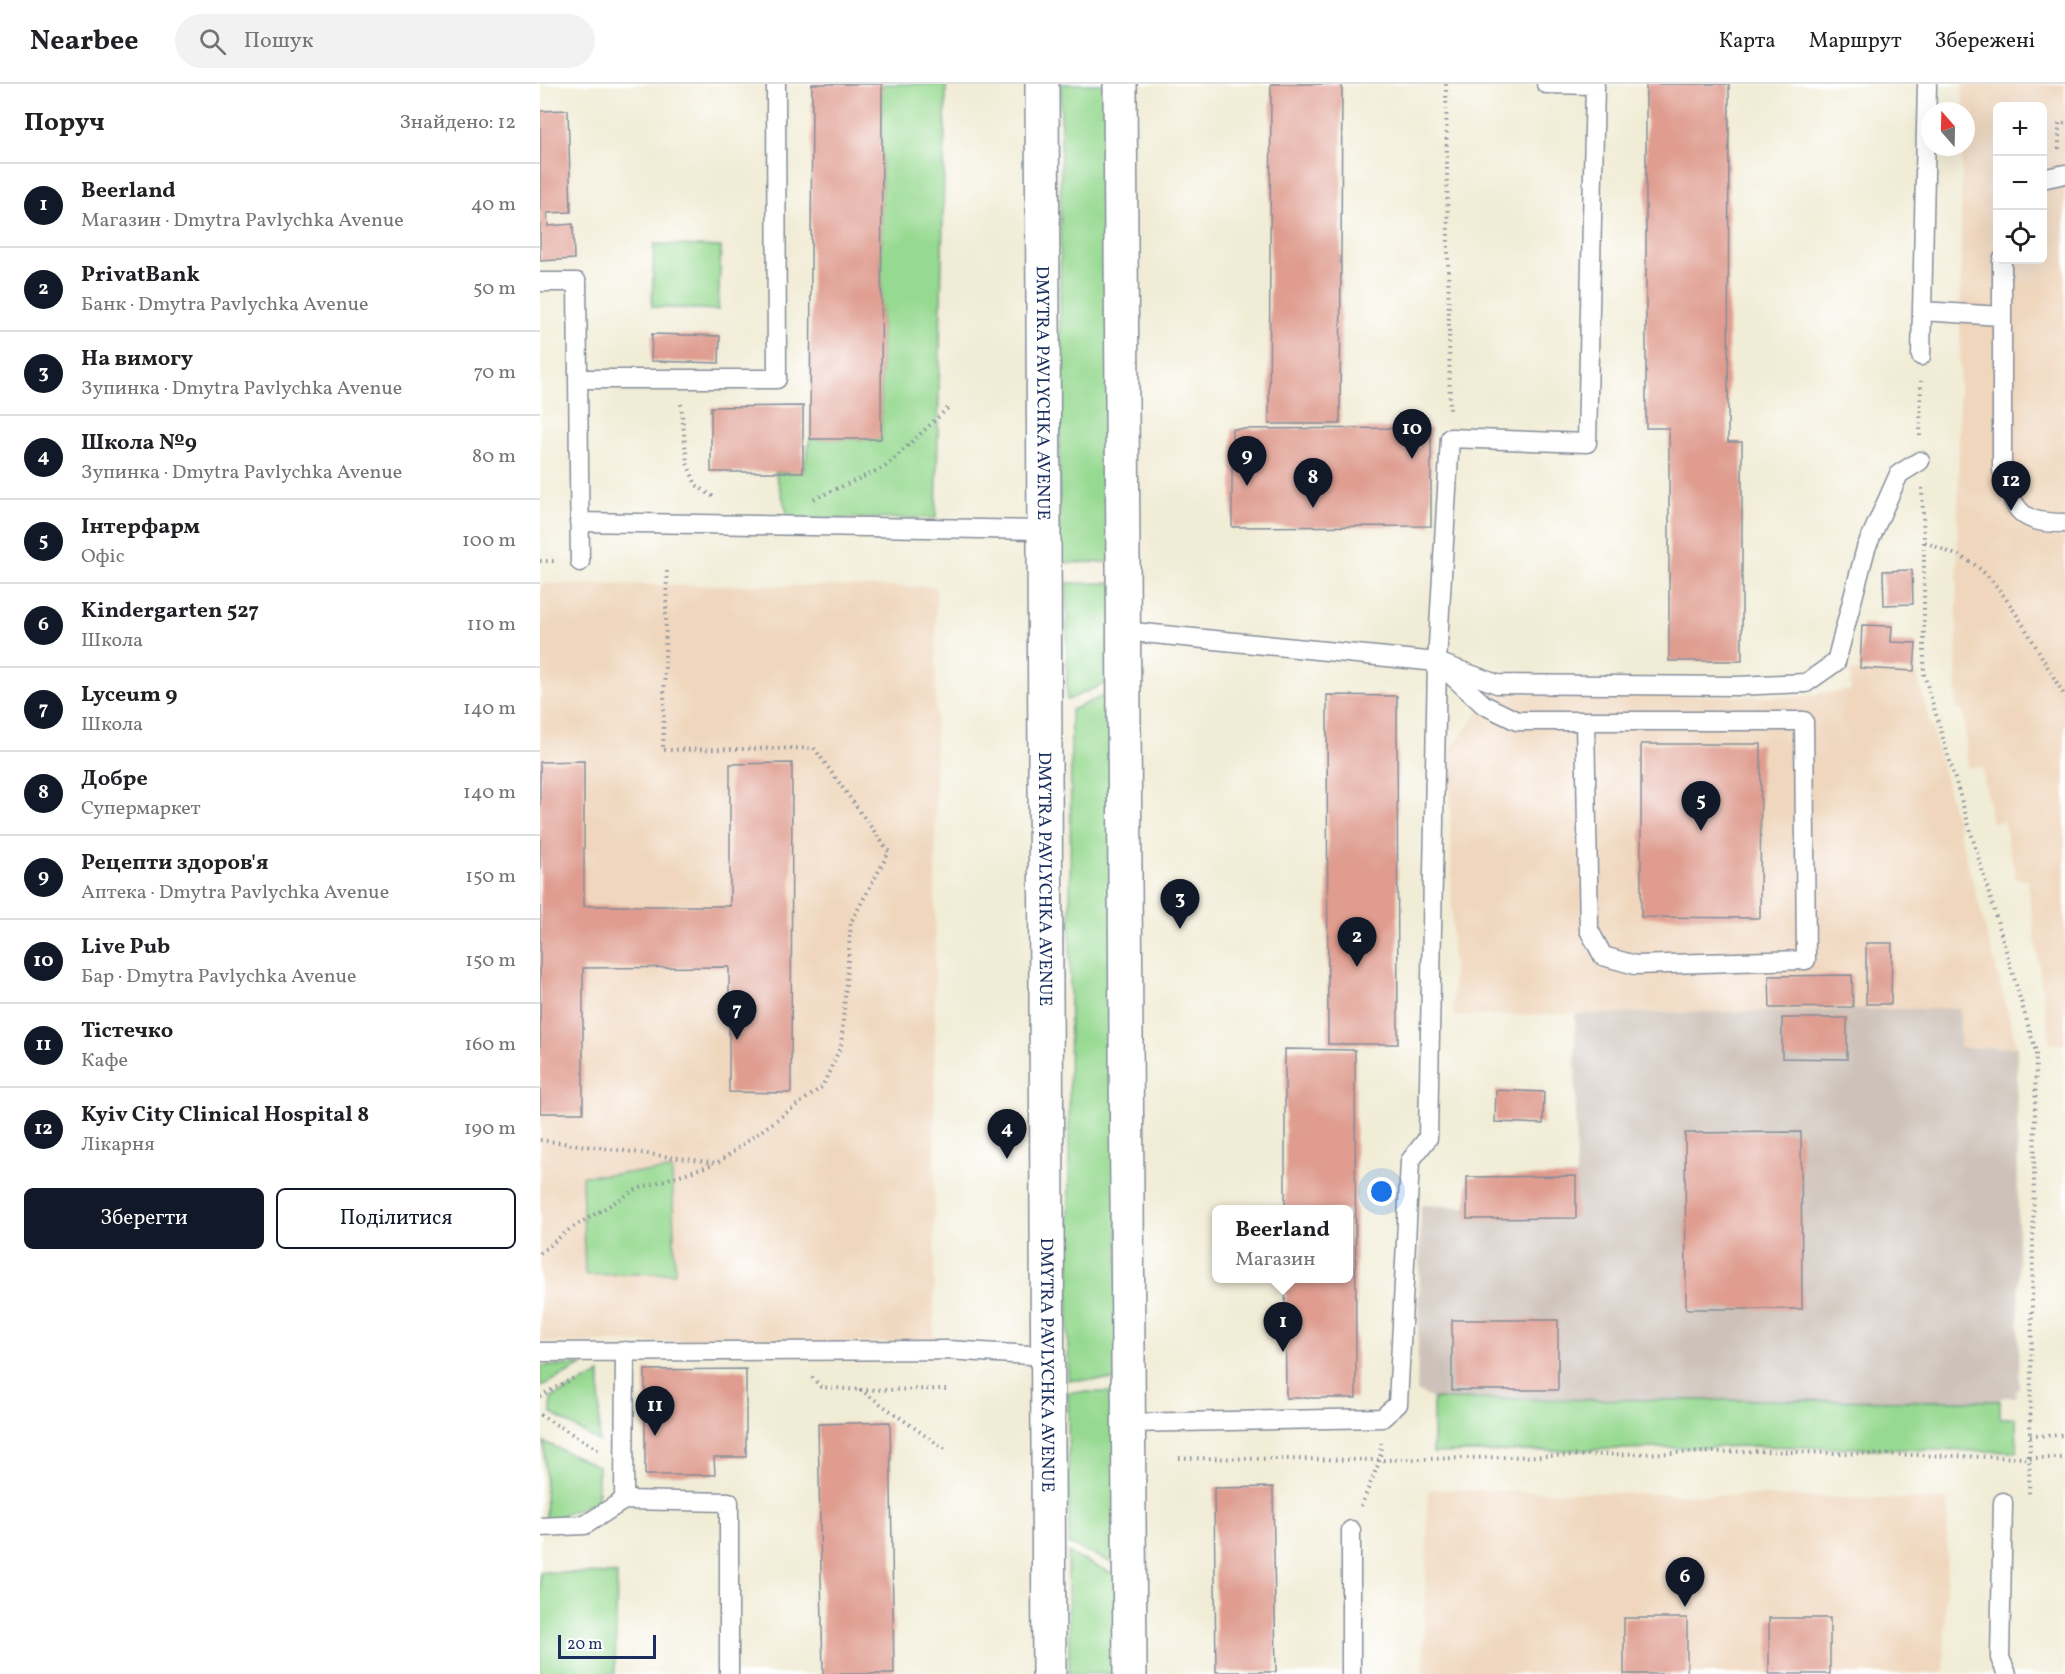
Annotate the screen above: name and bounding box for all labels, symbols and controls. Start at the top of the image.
search box [175,14,595,68]
text: Nearbee [30,22,139,61]
icon: search [196,25,229,58]
text: Пошук [244,26,313,57]
text: Карта [1719,27,1776,56]
text: Маршрут [1809,27,1902,56]
text: Збережені [1935,27,2035,56]
north arrow [1921,102,1975,156]
map controls [1993,102,2047,264]
button: + [1993,102,2047,156]
text: Поруч [24,105,105,141]
text: Знайдено: 12 [399,109,516,137]
button: − [1993,156,2047,210]
text: Beerland [81,176,176,207]
text: 1 [39,191,48,219]
text: 40 m [471,191,516,219]
text: Магазин · Dmytra Pavlychka Avenue [81,207,404,235]
button: locate [1993,210,2047,264]
text: PrivatBank [81,260,200,291]
street label: DMYTRA PAVLYCHKA AVENUE [1029,266,1055,521]
text: 2 [38,275,49,303]
text: 50 m [473,275,516,303]
text: Банк · Dmytra Pavlychka Avenue [81,291,369,319]
text: На вимогу [81,344,193,375]
text: 3 [38,359,49,387]
text: 70 m [473,359,516,387]
text: Зупинка · Dmytra Pavlychka Avenue [81,375,402,403]
pin: 10 [1392,410,1432,459]
text: Школа №9 [81,428,197,459]
pin: 9 [1228,436,1266,486]
text: 4 [37,443,50,471]
text: 80 m [472,443,516,471]
pin: 8 [1294,458,1332,508]
text: Зупинка · Dmytra Pavlychka Avenue [81,459,402,487]
pin: 12 [1992,462,2030,511]
text: Інтерфарм [81,512,200,543]
text: 5 [39,527,48,555]
text: 100 m [462,527,516,555]
text: Офіс [81,543,125,571]
text: Kindergarten 527 [81,596,259,627]
text: 6 [38,611,49,639]
text: 110 m [467,611,516,639]
text: Школа [81,627,143,655]
text: Lyceum 9 [81,680,177,711]
text: 7 [39,695,48,723]
text: 140 m [463,695,516,723]
text: Школа [81,711,143,739]
street label: DMYTRA PAVLYCHKA AVENUE [1031,752,1057,1007]
text: Добре [81,764,148,795]
text: 8 [38,779,49,807]
text: 140 m [463,779,516,807]
pin: 5 [1682,782,1720,831]
text: Супермаркет [81,795,201,823]
text: Рецепти здоров'я [81,848,269,879]
text: 9 [38,863,49,891]
text: 150 m [465,863,516,891]
text: Аптека · Dmytra Pavlychka Avenue [81,879,389,907]
pin: 3 [1160,880,1200,929]
pin: 2 [1338,918,1376,967]
text: Live Pub [81,932,170,963]
text: 10 [33,947,54,975]
text: 150 m [465,947,516,975]
text: Бар · Dmytra Pavlychka Avenue [81,963,357,991]
pin: 7 [718,990,756,1040]
text: Тістечко [81,1016,173,1047]
text: 11 [35,1031,52,1059]
text: 160 m [464,1031,516,1059]
text: Кафе [81,1047,128,1075]
text: Kyiv City Clinical Hospital 8 [81,1100,369,1131]
pin: 4 [988,1110,1026,1159]
text: 12 [34,1115,53,1143]
text: 190 m [464,1115,516,1143]
text: Лікарня [81,1131,155,1159]
your location [1367,1177,1396,1206]
button: Зберегти [24,1188,264,1249]
button: Поділитися [276,1188,516,1249]
popup [1212,1205,1353,1283]
text: Beerland [1235,1215,1330,1246]
street label: DMYTRA PAVLYCHKA AVENUE [1033,1238,1059,1493]
text: Магазин [1235,1246,1315,1274]
pin: 1 [1264,1302,1302,1352]
pin: 11 [636,1386,674,1436]
pin: 6 [1666,1558,1704,1607]
scale bar [558,1632,656,1660]
text: 20 m [567,1634,602,1656]

